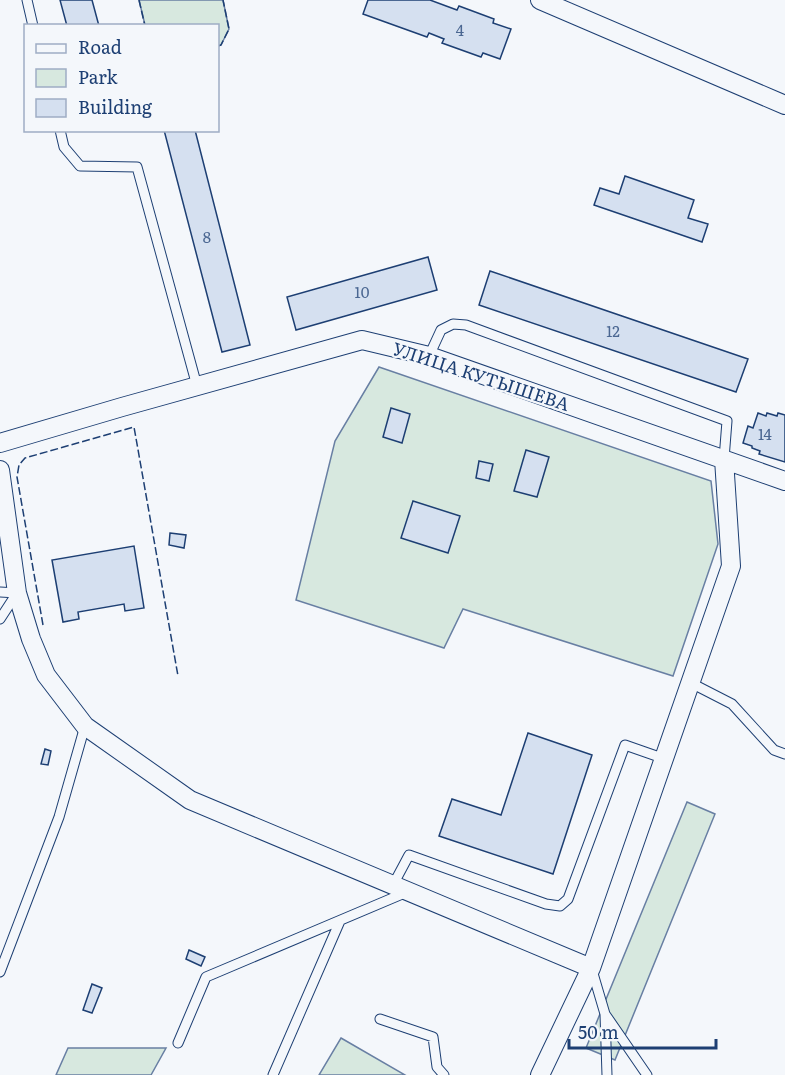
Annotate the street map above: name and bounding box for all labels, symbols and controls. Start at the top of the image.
house number: 4 [456,18,464,41]
legend [24,24,219,132]
text: Road [78,33,122,60]
text: Park [78,63,119,90]
text: Building [78,93,153,120]
house number: 8 [203,225,211,248]
house number: 10 [355,280,370,303]
house number: 12 [606,319,620,342]
street label: УЛИЦА КУТЫШЕВА [390,334,573,417]
house number: 14 [758,422,772,445]
scale bar [569,1012,716,1050]
text: 50 m [578,1018,619,1045]

